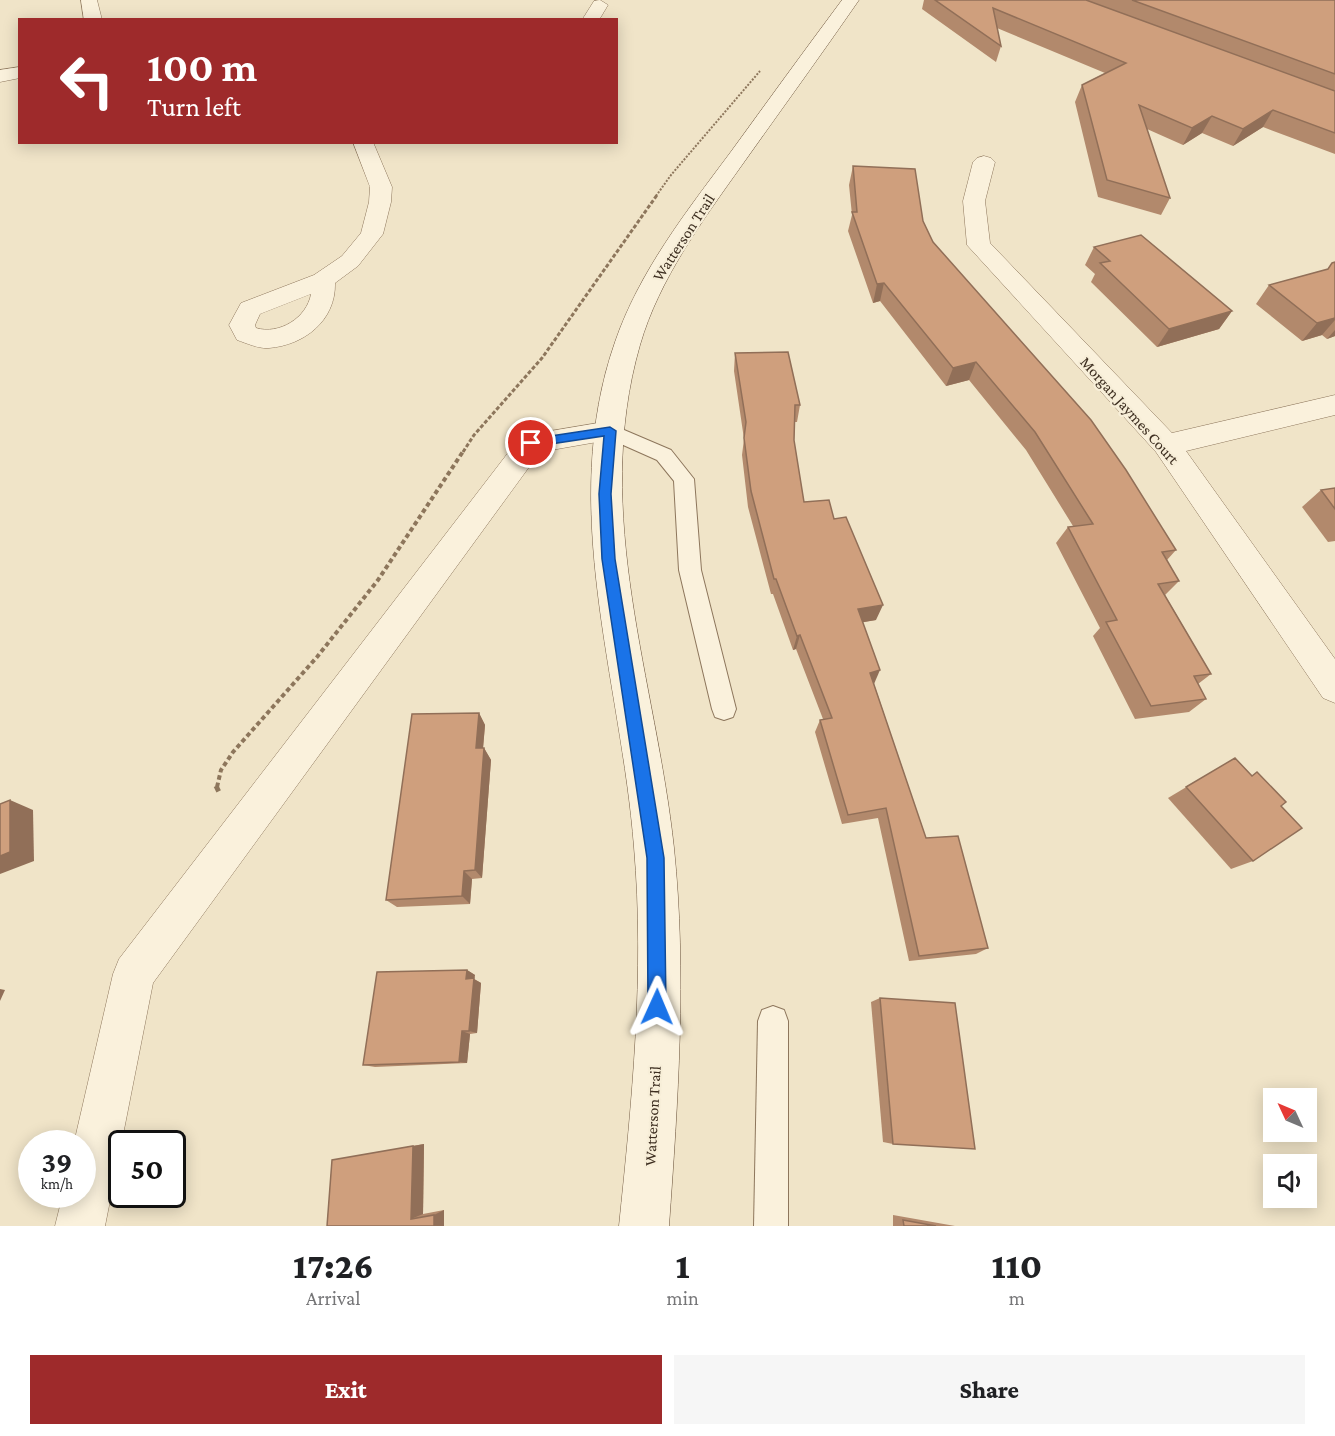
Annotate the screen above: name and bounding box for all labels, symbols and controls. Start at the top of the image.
icon: left [48,42,126,120]
text: 100 m [147,43,257,90]
text: Turn left [147,92,241,122]
street label: Watterson Trail [649,191,718,284]
street label: Morgan Jaymes Court [1076,353,1183,469]
pin [505,417,556,468]
icon: arrive [514,426,547,459]
position arrow [625,975,689,1039]
street label: Watterson Trail [641,1066,664,1166]
north arrow [1263,1088,1317,1142]
map controls [1263,1088,1317,1208]
speed limit sign: 50 [108,1130,186,1208]
text: 39 [41,1145,73,1178]
button: sound [1263,1154,1317,1208]
text: km/h [41,1176,73,1192]
text: 17:26 [293,1246,374,1286]
text: 1 [676,1246,690,1286]
text: 110 [992,1246,1042,1286]
text: Arrival [306,1287,361,1309]
text: min [667,1287,699,1309]
text: m [1009,1287,1025,1309]
button: Exit [30,1355,662,1424]
button: Share [674,1355,1305,1424]

